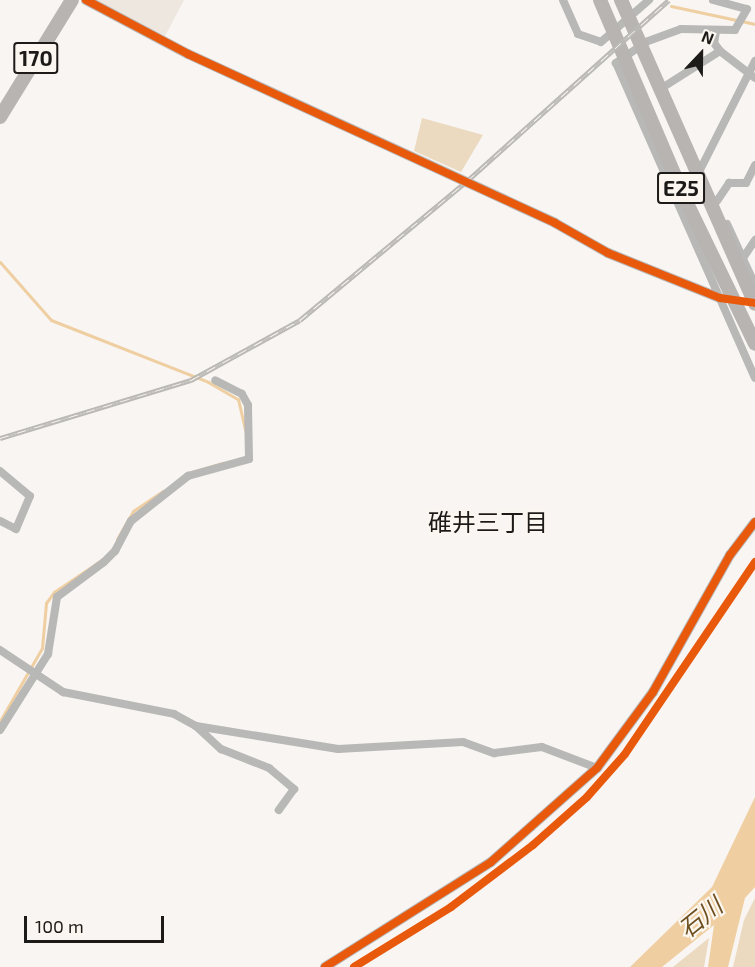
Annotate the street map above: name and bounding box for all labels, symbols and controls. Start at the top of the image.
north arrow [671,24,731,84]
text: N [699,26,717,48]
road number: 170 [12,40,60,76]
road number: E25 [657,170,705,206]
district label: 碓井三丁目 [428,508,548,536]
water label: 石川 [672,891,728,943]
scale bar [27,904,166,942]
text: 100 m [35,915,84,937]

